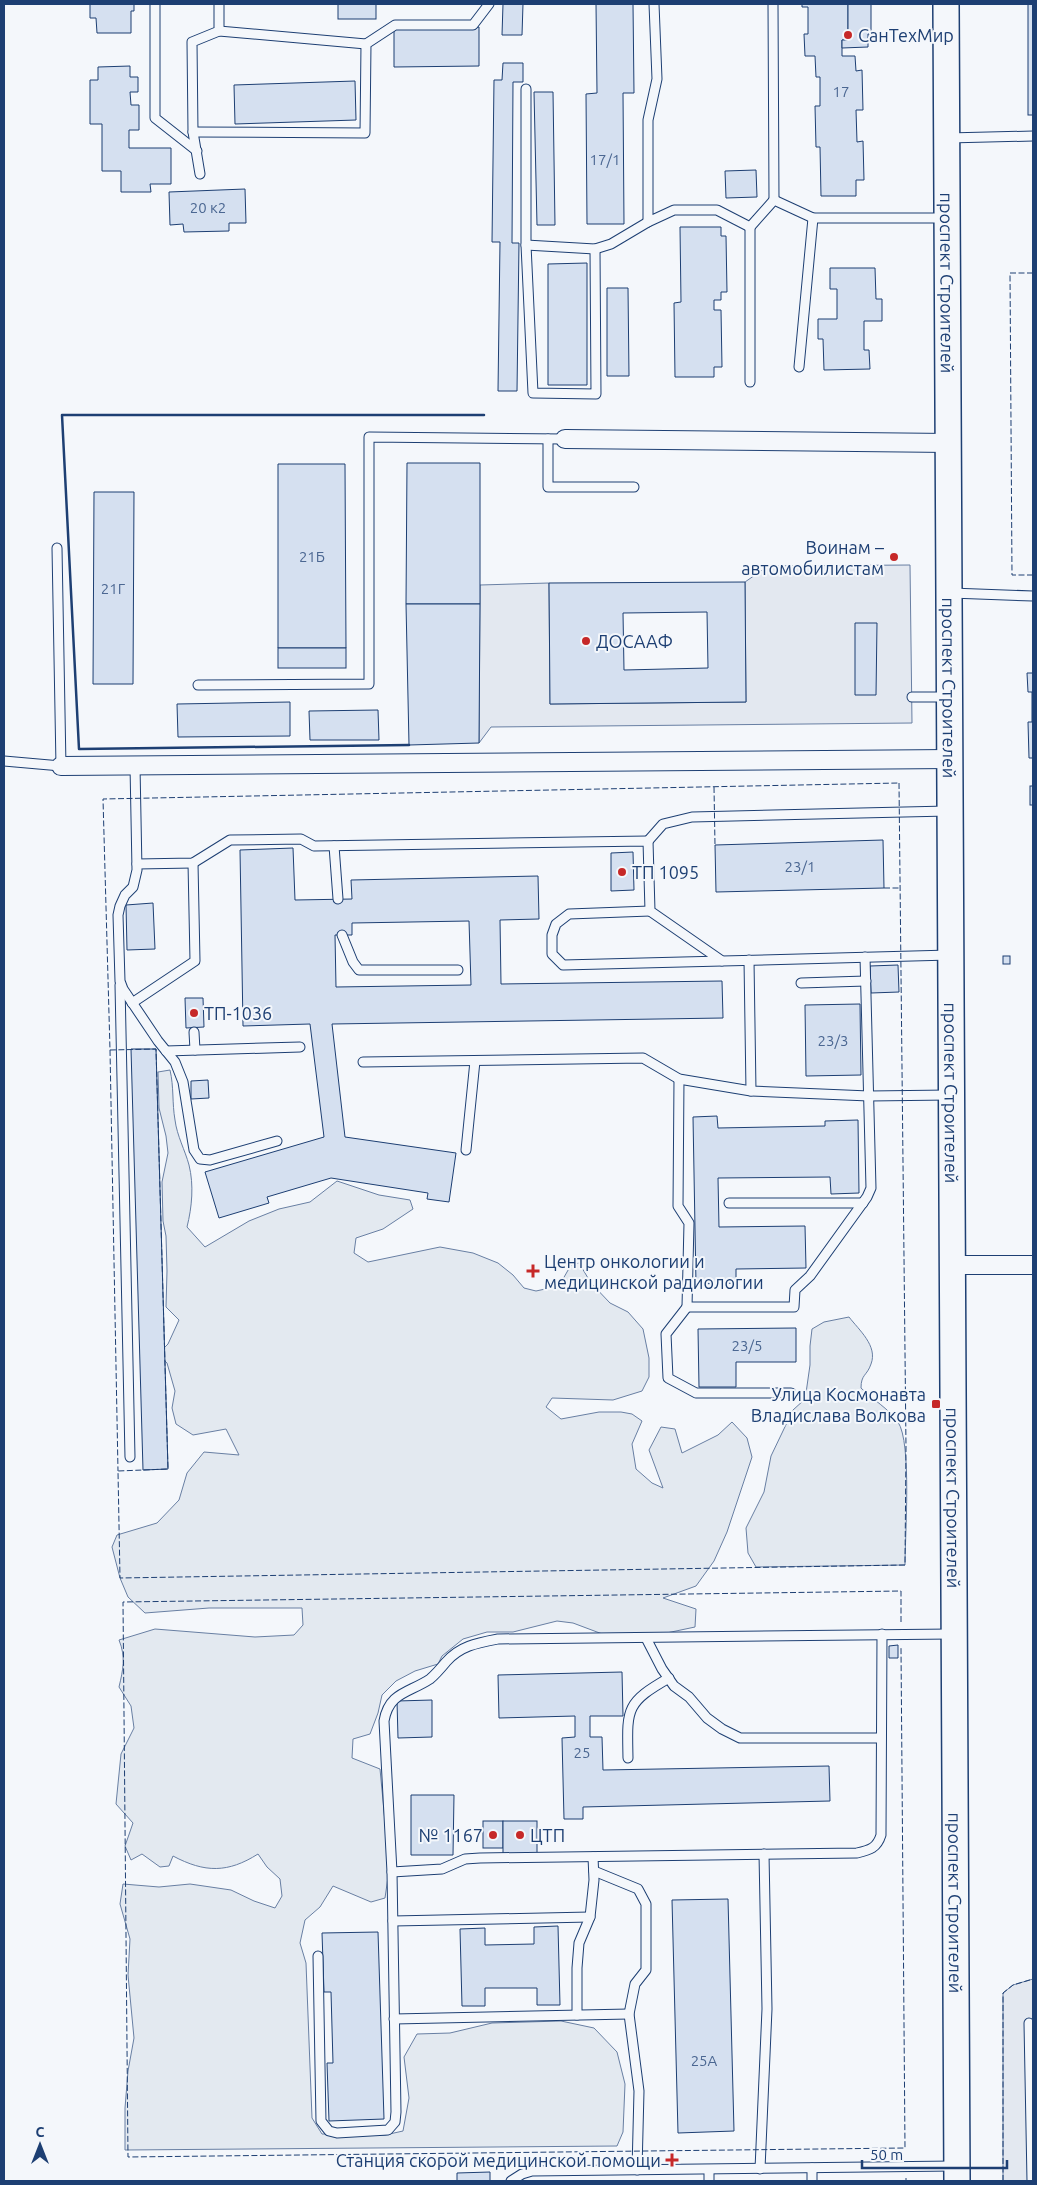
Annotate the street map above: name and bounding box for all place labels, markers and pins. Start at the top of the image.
place label: СанТехМир [858,25,954,45]
marker: СанТехМир [842,29,854,41]
place label: Воинам – автомобилистам [741,537,884,578]
marker: Воинам – автомобилистам [888,551,900,563]
place label: ДОСААФ [596,631,673,651]
marker: ДОСААФ [580,635,592,647]
place label: ТП 1095 [632,862,699,882]
marker: ТП 1095 [616,866,628,878]
place label: ТП-1036 [204,1003,272,1023]
marker: ТП-1036 [188,1007,200,1019]
place label: Центр онкологии и медицинской радиологии [544,1251,764,1292]
marker: Центр онкологии и медицинской радиологии [526,1264,540,1278]
place label: Улица Космонавта Владислава Волкова [751,1384,926,1425]
marker: Улица Космонавта Владислава Волкова [930,1398,942,1410]
place label: № 1167 [418,1825,483,1845]
place label: ЦТП [530,1825,565,1845]
marker: № 1167 [487,1829,499,1841]
marker: ЦТП [514,1829,526,1841]
place label: Станция скорой медицинской помощи [336,2150,661,2170]
marker: Станция скорой медицинской помощи [665,2153,679,2167]

